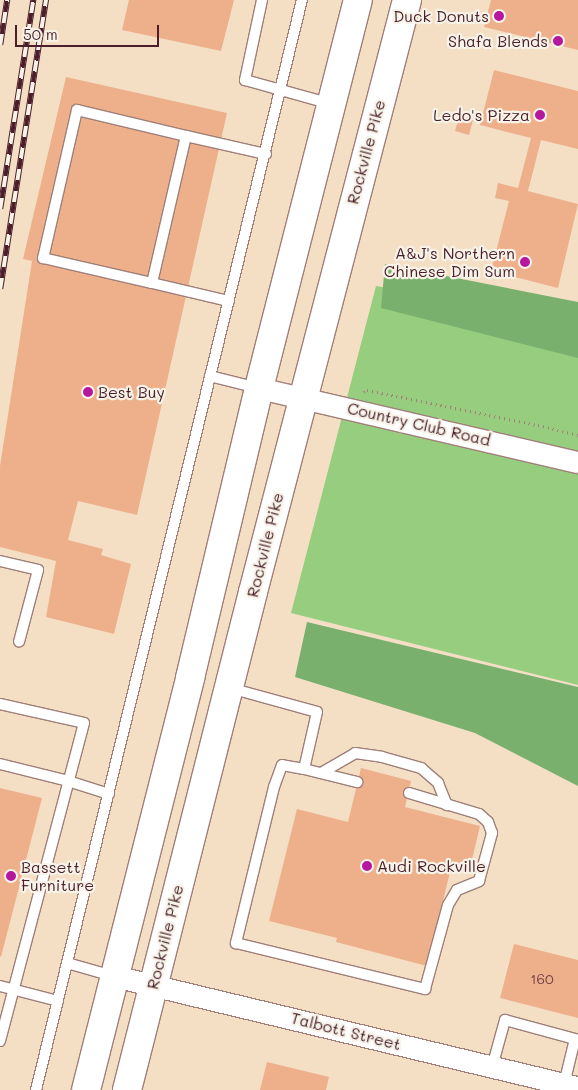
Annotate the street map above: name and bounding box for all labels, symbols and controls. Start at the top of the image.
place label: Duck Donuts [393,6,489,26]
marker: Duck Donuts [493,10,505,22]
scale bar [18,15,161,47]
text: 50 m [23,24,58,44]
place label: Shafa Blends [448,31,548,51]
marker: Shafa Blends [552,35,564,47]
street label: Rockville Pike [343,98,389,206]
place label: Ledo's Pizza [433,105,530,125]
marker: Ledo's Pizza [534,109,546,121]
place label: A&J's Northern Chinese Dim Sum [384,243,515,281]
marker: A&J's Northern Chinese Dim Sum [519,256,531,268]
place label: Best Buy [98,382,165,402]
marker: Best Buy [82,386,94,398]
street label: Country Club Road [346,398,492,450]
street label: Rockville Pike [243,491,287,599]
place label: Audi Rockville [377,856,486,876]
place label: Bassett Furniture [21,857,94,895]
marker: Audi Rockville [361,860,373,872]
marker: Bassett Furniture [5,870,17,882]
street label: Rockville Pike [143,883,187,991]
house number: 160 [530,971,554,987]
street label: Talbott Street [289,1008,403,1054]

